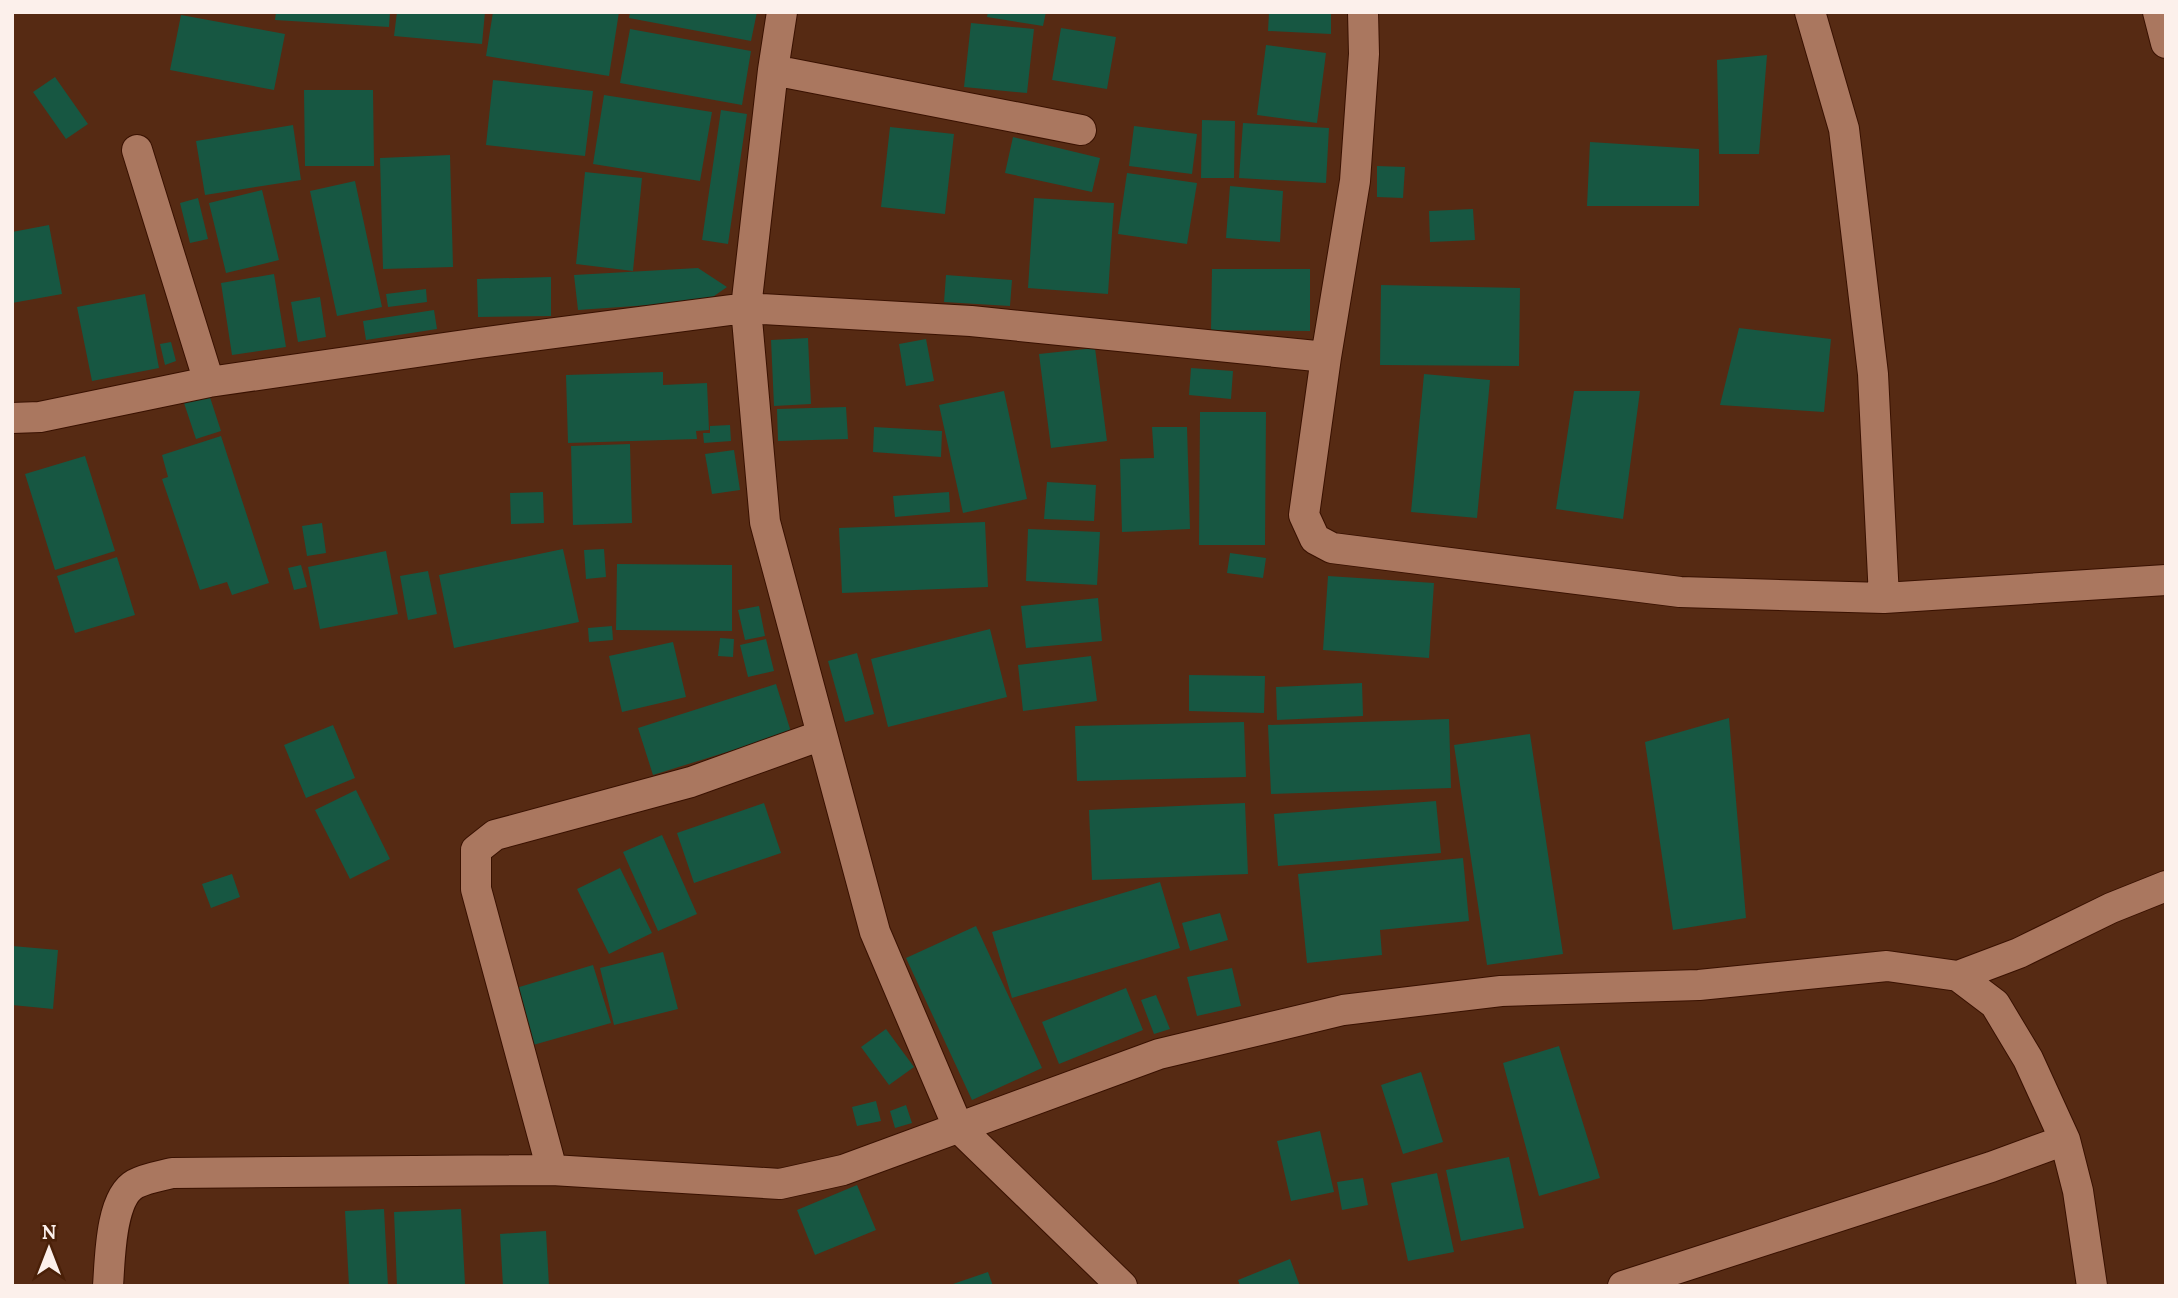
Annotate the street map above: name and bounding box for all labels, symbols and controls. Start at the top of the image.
north arrow [14,1214,84,1284]
text: N [42,1220,57,1244]

